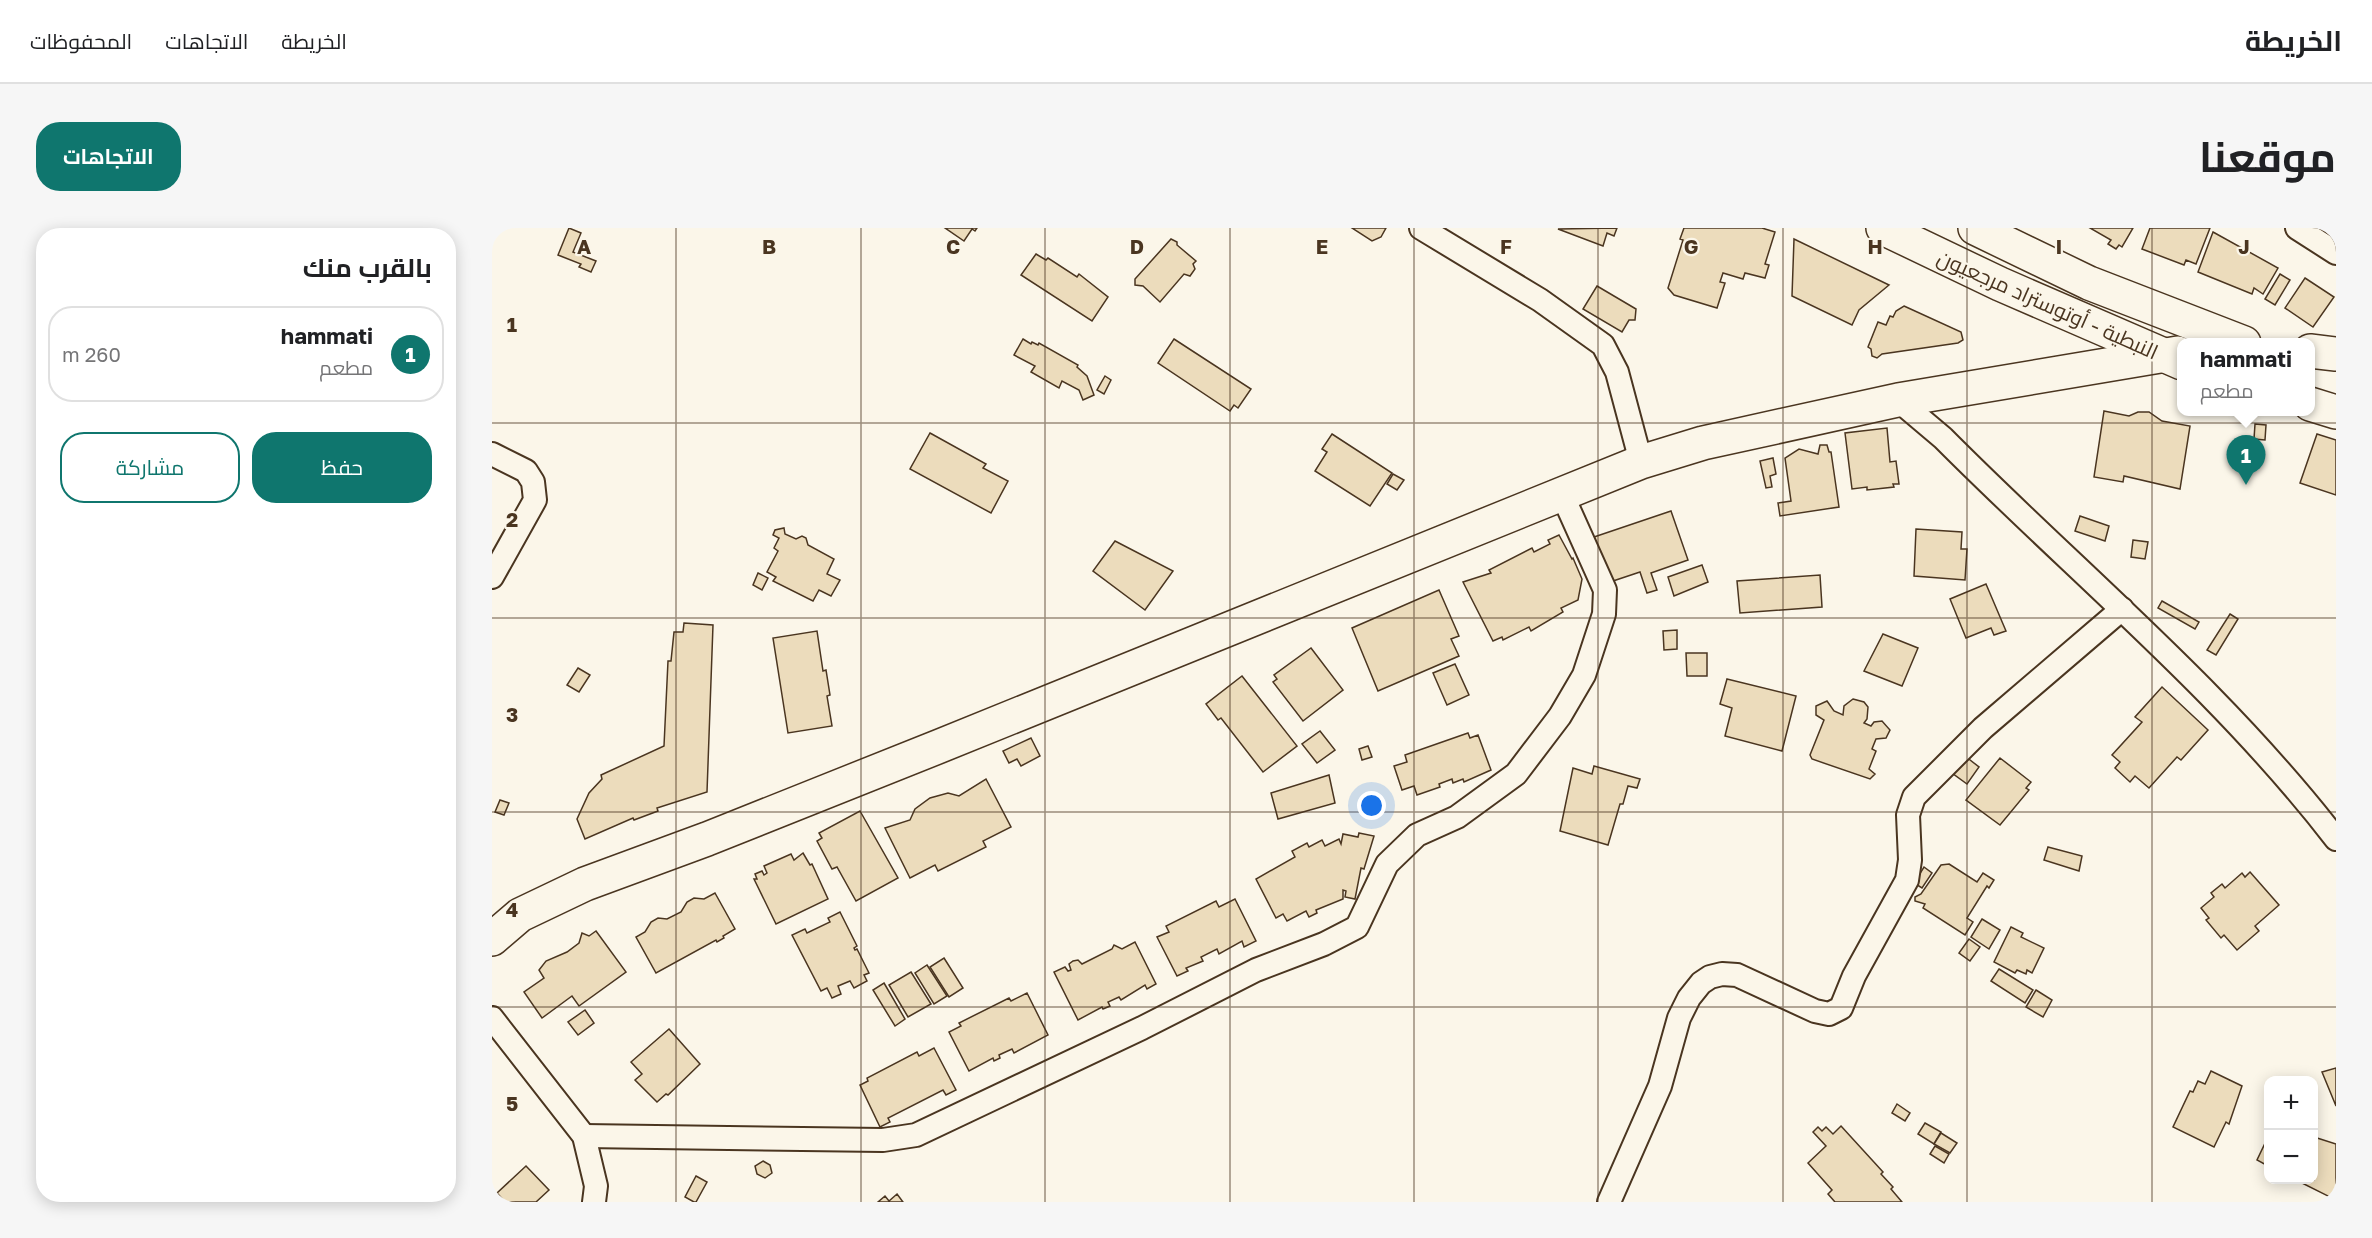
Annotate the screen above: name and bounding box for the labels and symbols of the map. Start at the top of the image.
text: A [577,234,591,258]
text: B [762,234,776,258]
text: C [946,234,960,258]
text: D [1130,234,1144,258]
text: E [1316,234,1328,258]
text: F [1500,234,1512,258]
text: G [1684,234,1698,258]
text: H [1867,234,1883,258]
text: I [2056,234,2062,258]
text: J [2238,234,2250,258]
street label: النبطية - أوتوستراد مرجعيون [1933,243,2163,365]
text: 1 [507,312,517,336]
pin: 1 [2226,436,2266,485]
text: 2 [506,507,518,531]
text: 3 [506,702,518,726]
your location [1357,791,1386,820]
text: 4 [506,897,518,921]
text: 5 [506,1091,518,1115]

